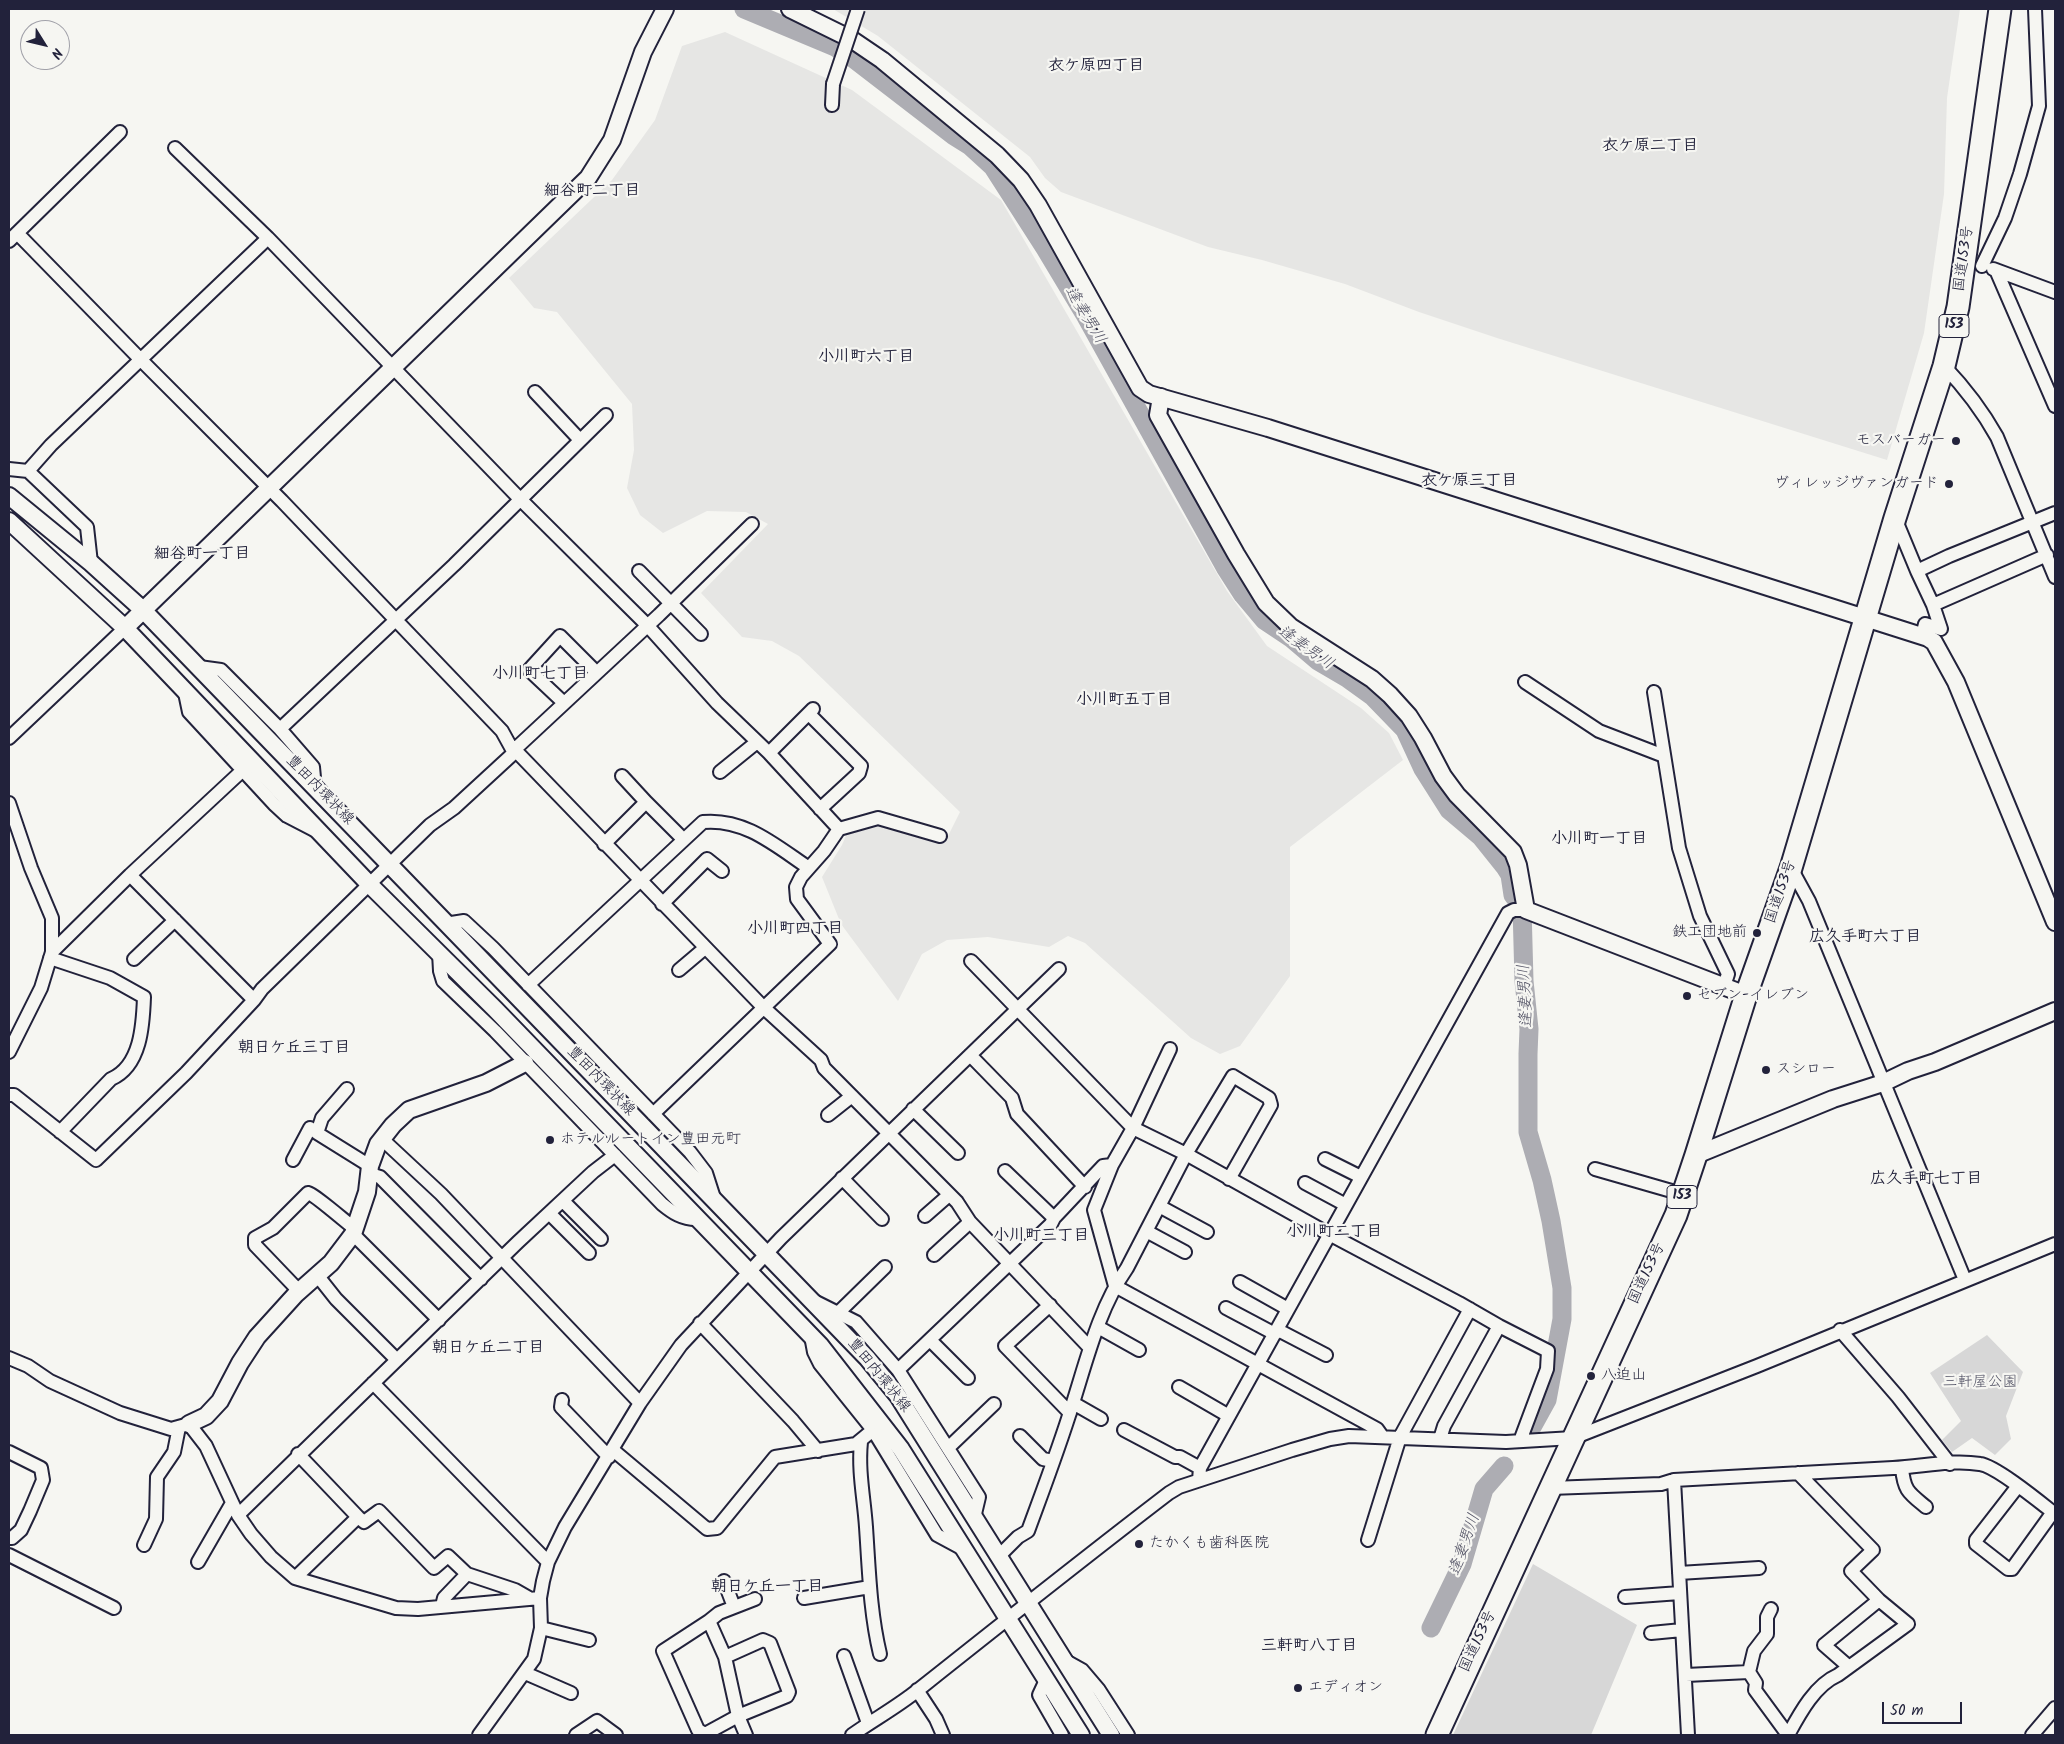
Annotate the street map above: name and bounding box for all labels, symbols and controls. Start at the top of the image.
north arrow [20,20,70,70]
text: N [45,43,68,63]
district label: 衣ケ原四丁目 [1048,57,1144,77]
district label: 衣ケ原二丁目 [1602,137,1698,157]
district label: 細谷町二丁目 [544,182,640,202]
street label: 国道153号 [1951,225,1979,293]
water label: 逢妻男川 [1059,284,1109,348]
road number: 153 [1939,314,1969,338]
district label: 小川町六丁目 [818,348,914,368]
place label: モスバーガー [1856,432,1946,450]
marker: モスバーガー [1950,435,1962,447]
district label: 衣ケ原三丁目 [1421,472,1517,492]
place label: ヴィレッジヴァンガード [1774,475,1939,493]
marker: ヴィレッジヴァンガード [1943,478,1955,490]
district label: 細谷町一丁目 [154,545,250,565]
water label: 逢妻男川 [1273,623,1337,675]
district label: 小川町七丁目 [492,665,588,685]
district label: 小川町五丁目 [1076,691,1172,711]
street label: 豊田内環状線 [281,752,357,830]
district label: 小川町一丁目 [1551,830,1647,850]
street label: 国道153号 [1763,858,1801,926]
district label: 小川町四丁目 [747,920,843,940]
place label: 鉄工団地前 [1672,924,1747,942]
marker: 鉄工団地前 [1751,927,1763,939]
district label: 広久手町六丁目 [1809,928,1921,948]
water label: 逢妻男川 [1516,964,1538,1028]
place label: セブン-イレブン [1697,987,1809,1005]
marker: セブン-イレブン [1681,990,1693,1002]
district label: 朝日ケ丘三丁目 [238,1039,350,1059]
street label: 豊田内環状線 [562,1043,638,1121]
place label: スシロー [1776,1061,1836,1079]
marker: スシロー [1760,1064,1772,1076]
place label: ホテルルートイン豊田元町 [560,1131,741,1149]
marker: ホテルルートイン豊田元町 [544,1134,556,1146]
district label: 広久手町七丁目 [1870,1170,1982,1190]
road number: 153 [1667,1186,1697,1208]
district label: 小川町二丁目 [1286,1223,1382,1243]
district label: 小川町三丁目 [993,1227,1089,1247]
street label: 国道153号 [1626,1240,1670,1308]
street label: 豊田内環状線 [843,1335,913,1417]
district label: 朝日ケ丘二丁目 [432,1339,544,1359]
place label: 八迫山 [1601,1367,1646,1385]
marker: 八迫山 [1585,1370,1597,1382]
park label: 三軒屋公園 [1943,1374,2017,1392]
water label: 逢妻男川 [1447,1512,1485,1578]
place label: たかくも歯科医院 [1149,1535,1269,1553]
marker: たかくも歯科医院 [1133,1538,1145,1550]
district label: 朝日ケ丘一丁目 [711,1578,823,1598]
street label: 国道153号 [1457,1608,1501,1676]
district label: 三軒町八丁目 [1261,1637,1357,1657]
place label: エディオン [1308,1679,1383,1697]
marker: エディオン [1292,1682,1304,1694]
scale bar [1884,1692,1964,1724]
text: 50 m [1890,1699,1924,1723]

